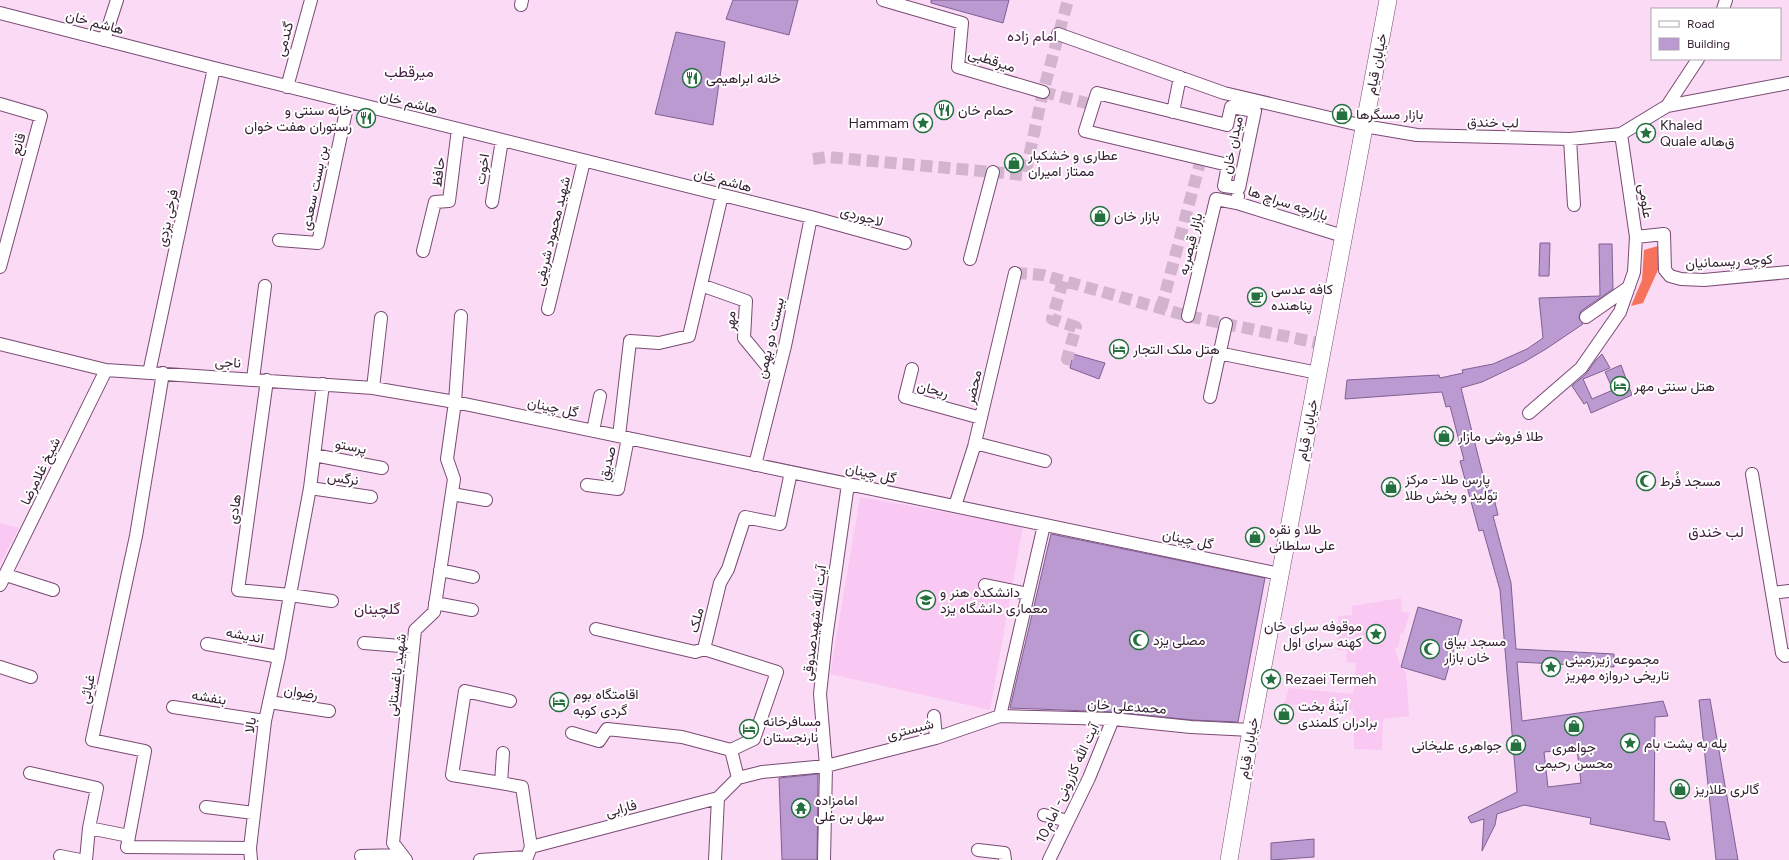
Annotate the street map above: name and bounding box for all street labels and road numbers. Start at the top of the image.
street label: هاشم خان [64,7,126,38]
street label: گندمی [272,20,297,58]
street label: خیابان قیام [1362,32,1391,96]
street label: میرقطبی [966,45,1018,76]
street label: هاشم خان [378,87,440,118]
street label: لب خندق [1467,114,1519,131]
street label: میدان خان [1218,115,1247,176]
street label: قانع [7,131,32,158]
street label: بن بست سعدی [297,144,332,232]
street label: اخوت [472,152,493,186]
street label: حافظ [428,156,449,188]
street label: هاشم خان [692,165,754,196]
street label: شهید محمود شریفی [531,175,574,288]
street label: بازارچه سراچ ها [1245,182,1330,226]
street label: علومی [1635,183,1656,219]
street label: فرخی یزدی [153,188,182,248]
street label: لاجوردی [838,202,885,231]
street label: بازار قیصریه [1175,211,1206,277]
street label: کوچه ریسمانیان [1685,251,1773,273]
street label: بیست دو بهمن [753,296,788,381]
street label: مهر [721,311,740,332]
street label: ناجی [214,353,242,372]
street label: محضر [961,368,986,407]
street label: ریحان [915,377,951,402]
street label: گل چینان [526,394,580,422]
street label: خیابان قیام [1293,398,1322,462]
street label: شیخ غلامرضا [17,435,66,509]
street label: پرستو [334,435,368,459]
street label: صدیق [595,444,620,482]
street label: گل چینان [844,460,898,488]
street label: نرگس [326,468,360,489]
street label: هادی [224,493,245,525]
street label: گل چینان [1161,526,1215,554]
street label: آیت الله شهیدصدوقی [799,562,830,682]
street label: ملک [685,606,708,634]
street label: اندیشه [225,624,265,647]
street label: شهید باغستانی [383,633,410,717]
street label: غیاثی [76,673,99,705]
street label: رضوان [283,682,319,703]
street label: بنفشه [190,686,227,709]
street label: محمدعلی خان [1087,695,1167,718]
street label: شبستری [885,715,936,744]
street label: بالا [241,716,260,734]
street label: خیابان قیام [1235,716,1262,780]
street label: آیت الله کازرونی- امام10 [1032,719,1103,846]
street label: فارابی [604,796,639,821]

